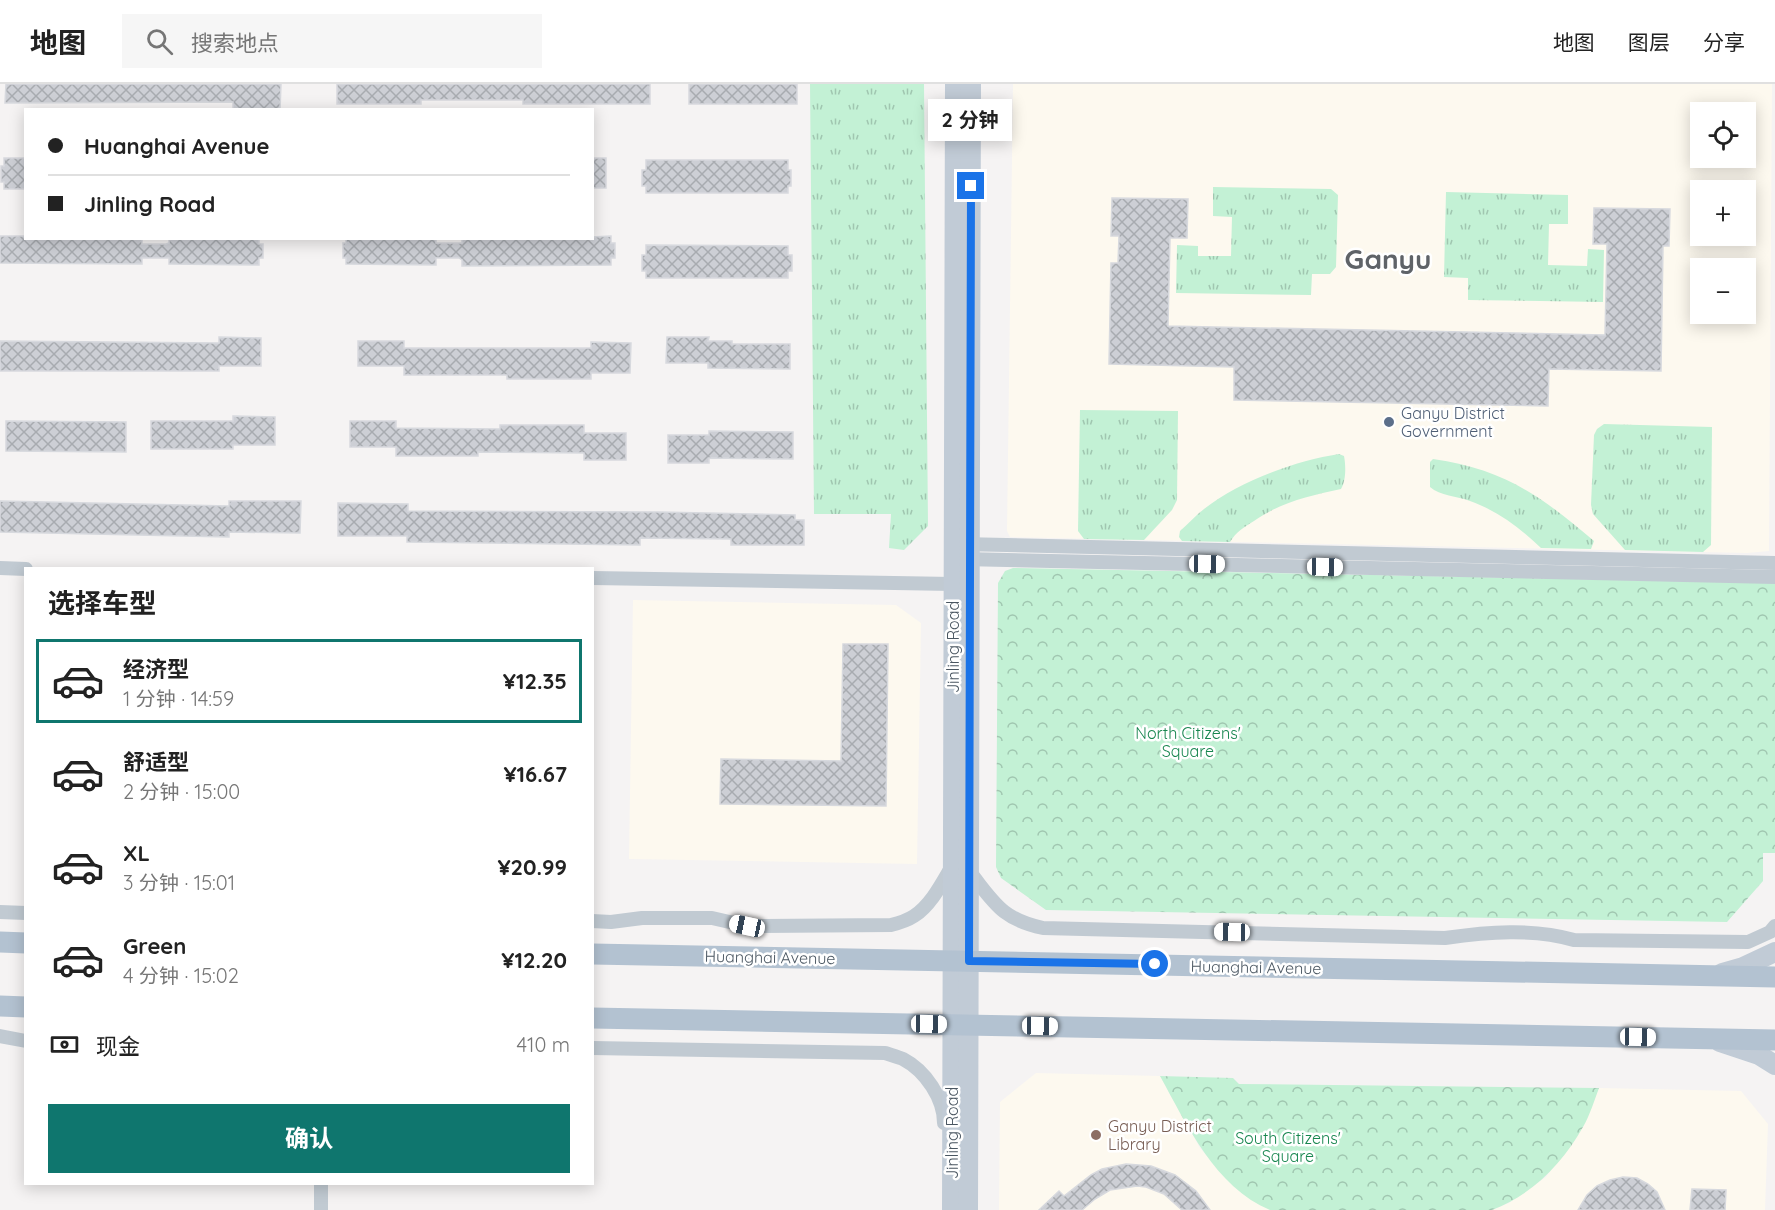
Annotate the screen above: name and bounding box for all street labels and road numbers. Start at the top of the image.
street label: Jinling Road [943,601,963,693]
street label: Huanghai Avenue [704,946,836,968]
street label: Huanghai Avenue [1190,956,1322,978]
street label: Jinling Road [942,1087,962,1179]

